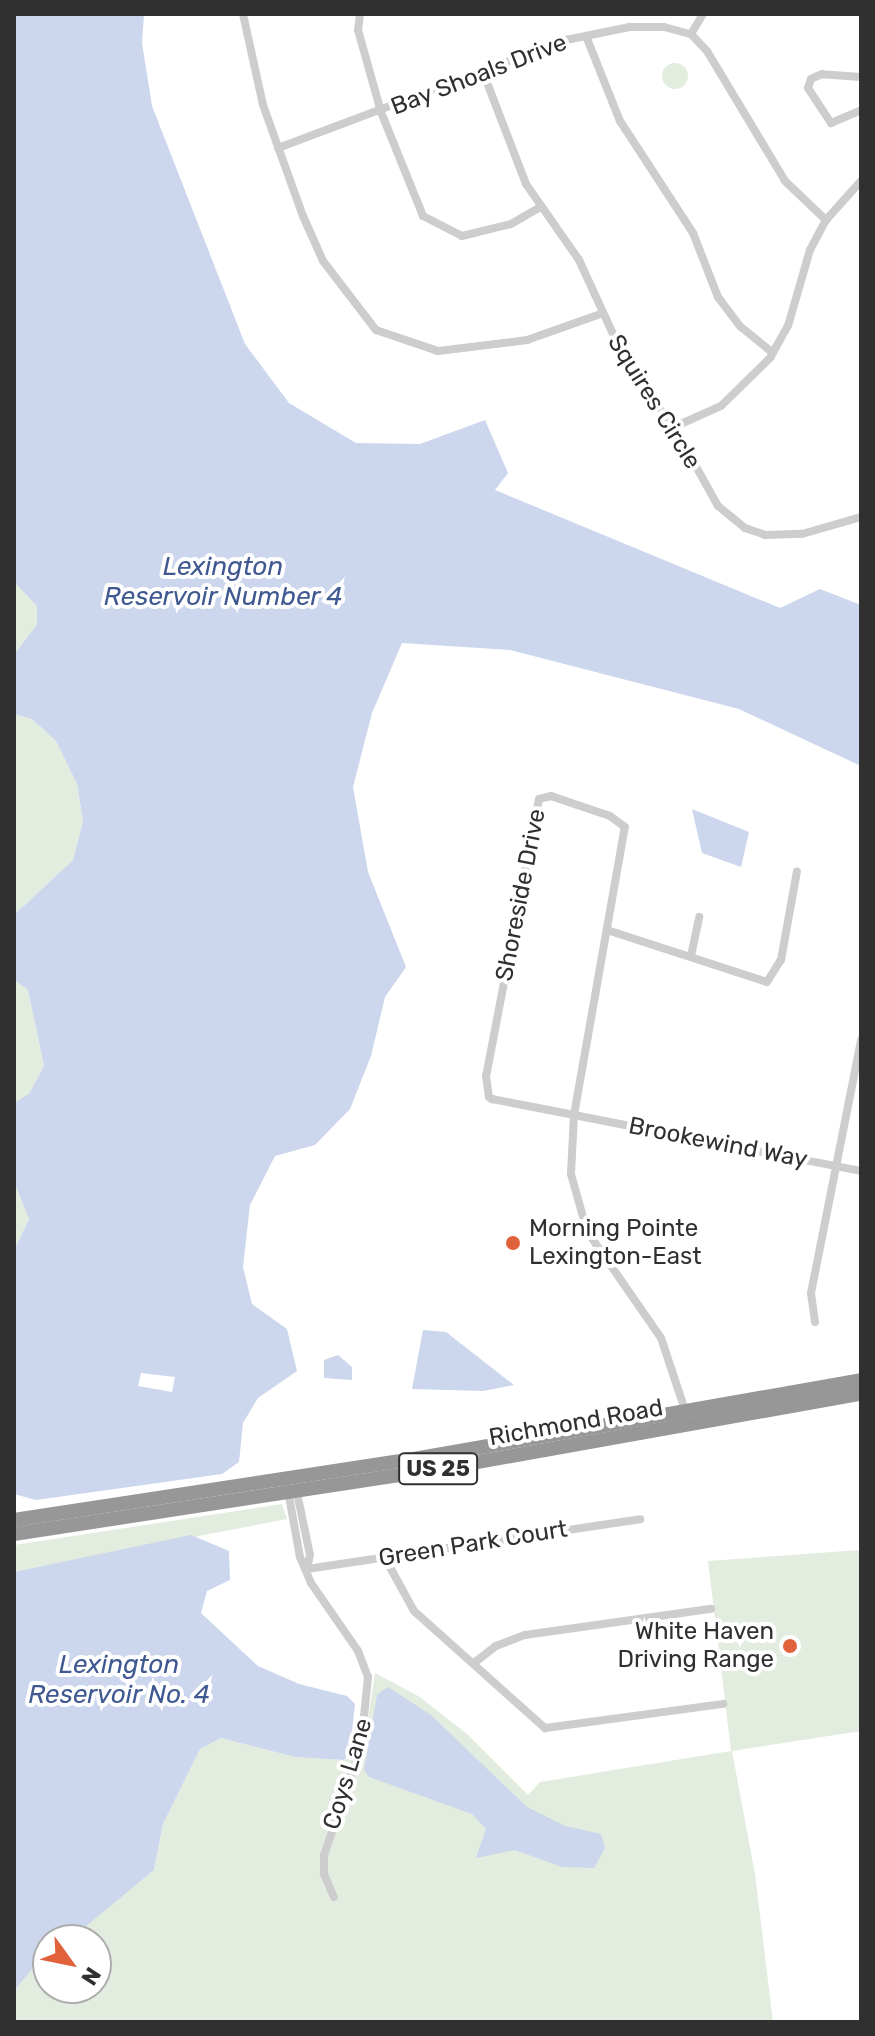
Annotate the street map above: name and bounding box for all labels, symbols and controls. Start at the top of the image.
street label: Bay Shoals Drive [387,28,571,122]
street label: Squires Circle [601,329,707,475]
water label: Lexington Reservoir Number 4 [103,551,343,612]
street label: Shoreside Drive [490,806,552,984]
street label: Brookewind Way [626,1111,810,1175]
place label: Morning Pointe Lexington-East [529,1215,702,1271]
marker: Morning Pointe Lexington-East [504,1234,522,1252]
street label: Richmond Road [487,1394,665,1452]
road number: US 25 [398,1451,478,1487]
street label: Green Park Court [376,1515,570,1573]
place label: White Haven Driving Range [617,1618,774,1674]
marker: White Haven Driving Range [781,1637,799,1655]
water label: Lexington Reservoir No. 4 [28,1649,210,1710]
street label: Coys Lane [317,1715,379,1833]
north arrow [32,1924,112,2004]
text: N [75,1962,107,1990]

